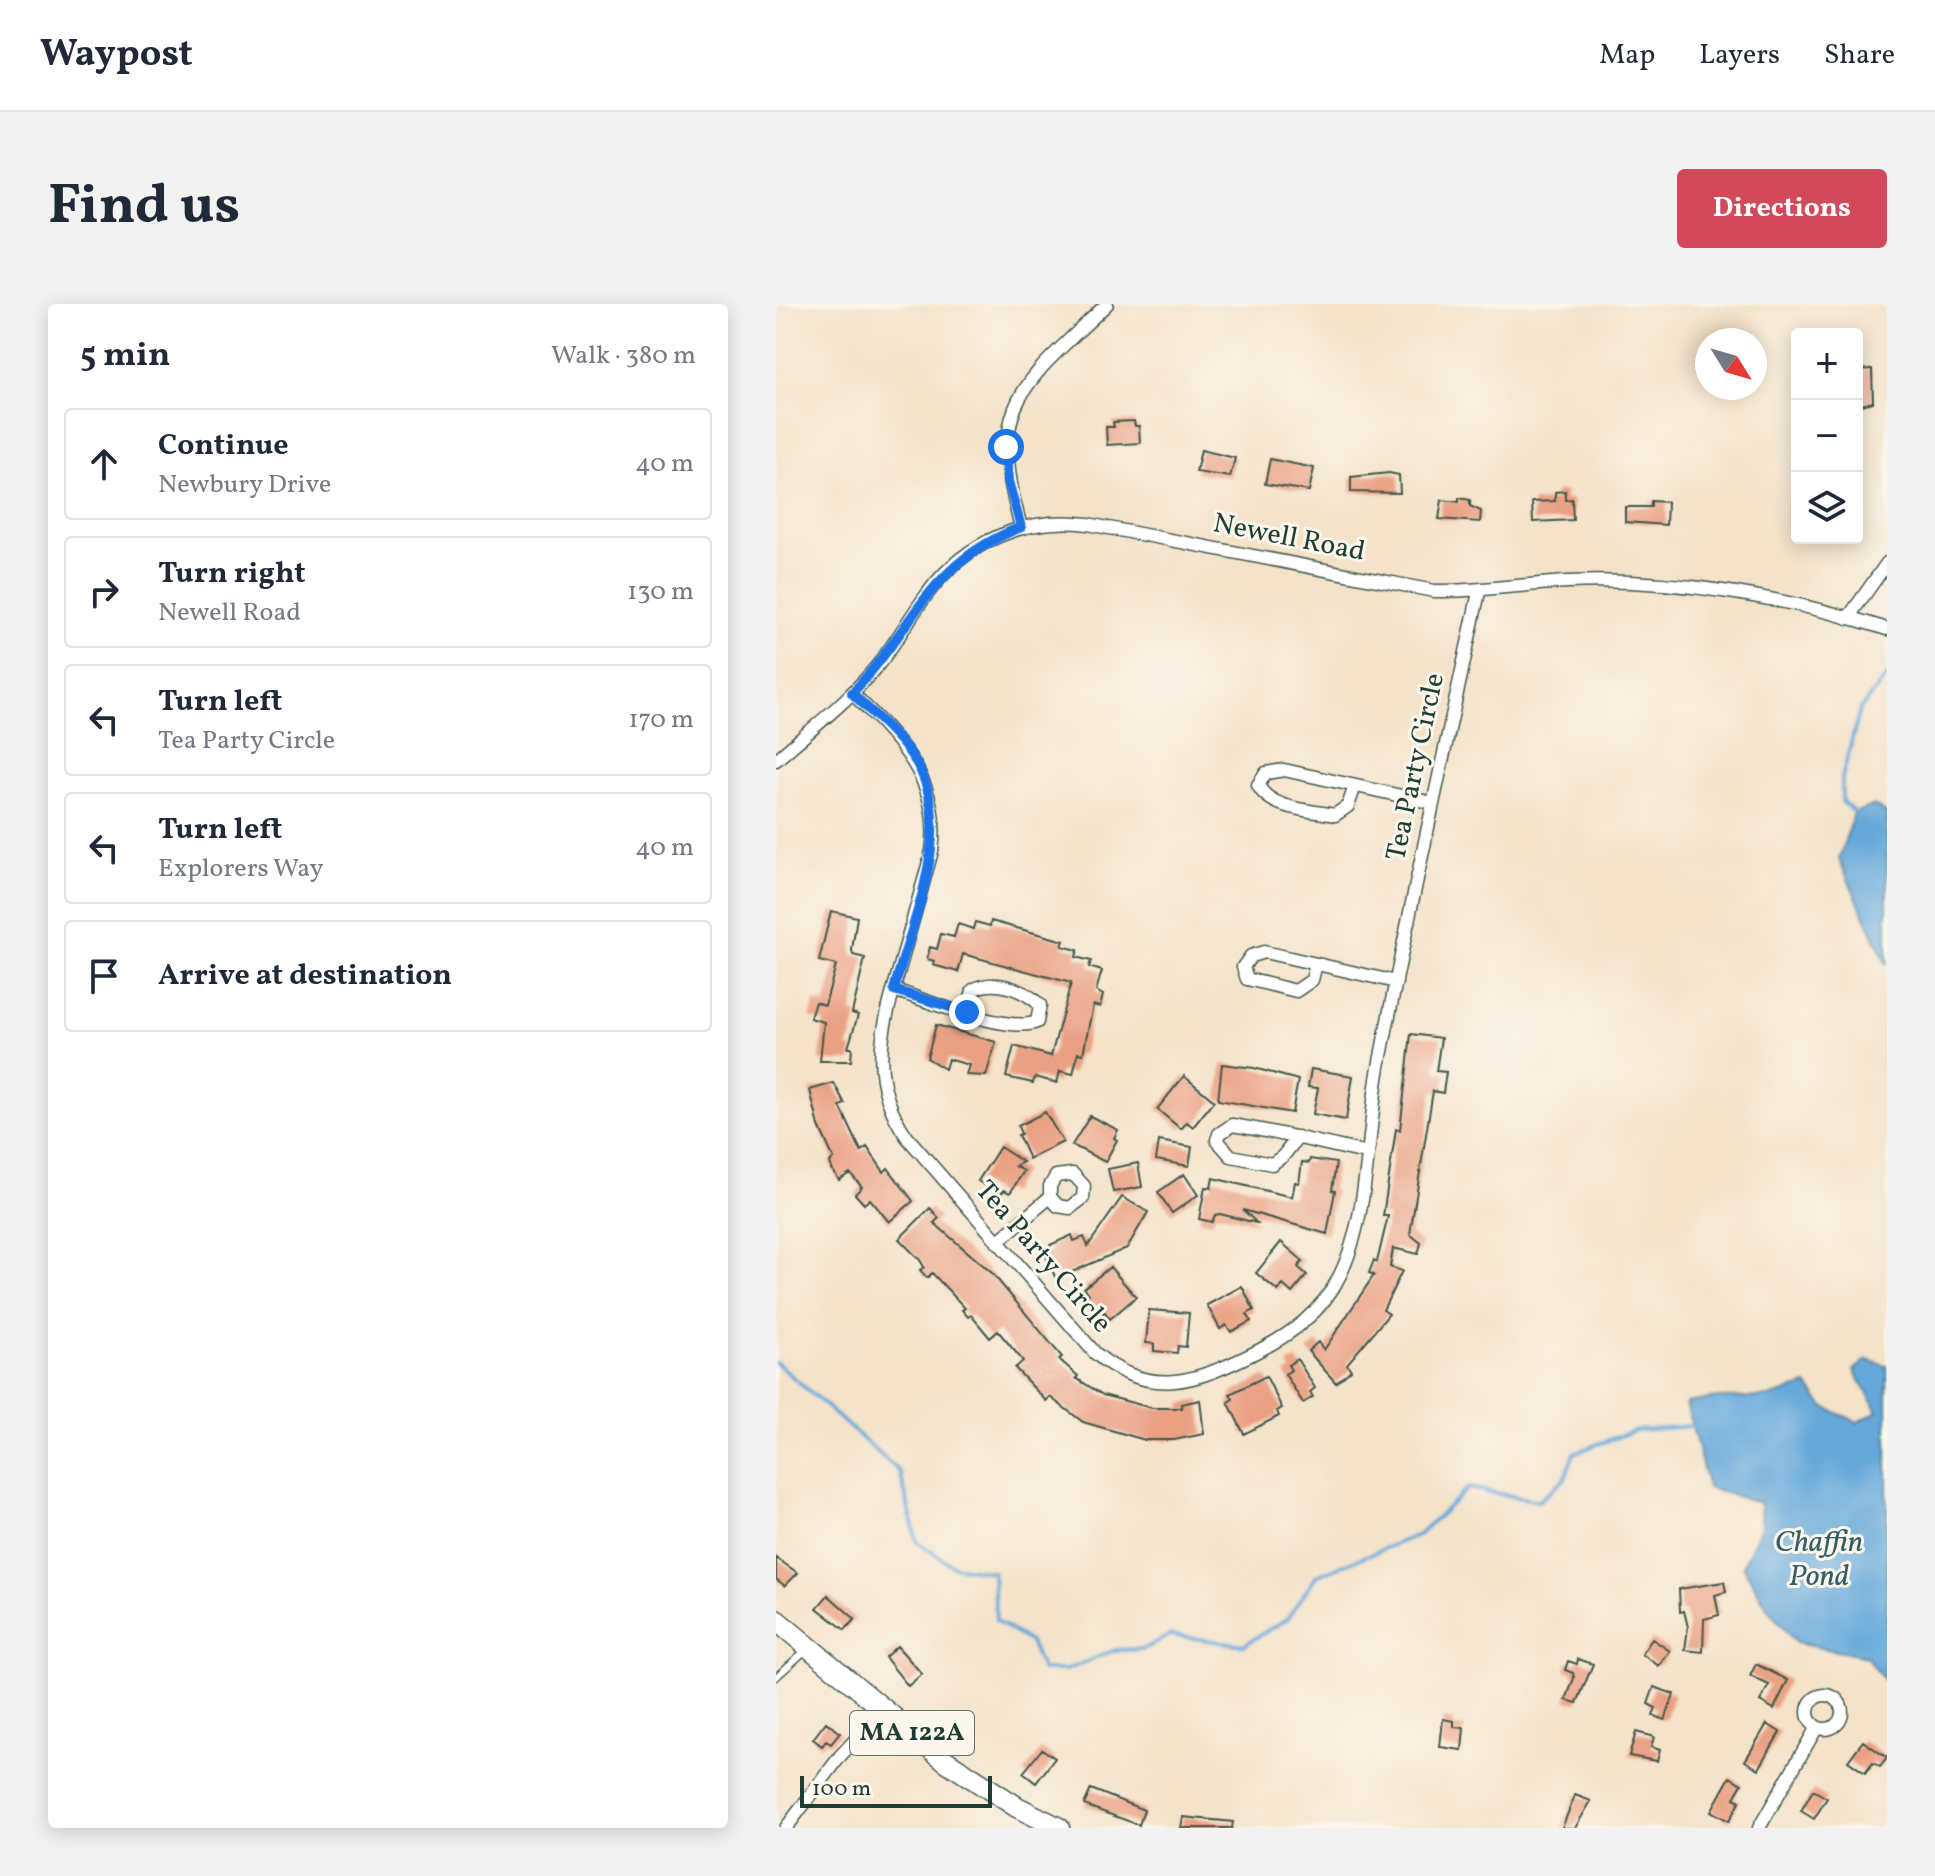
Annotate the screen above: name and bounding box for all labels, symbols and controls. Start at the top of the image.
text: Waypost [40,29,193,82]
text: Map [1599,36,1655,75]
text: Layers [1699,36,1780,75]
text: Share [1824,36,1895,75]
text: Find us [48,169,240,247]
button: Directions [1677,169,1887,248]
north arrow [1695,328,1767,400]
map controls [1791,328,1863,544]
button: + [1791,328,1863,400]
text: 5 min [80,333,170,380]
text: Walk · 380 m [551,338,696,374]
button: − [1791,400,1863,472]
text: Continue [158,425,289,467]
route start [988,429,1024,465]
icon: ahead [82,442,126,486]
text: 40 m [635,446,694,482]
text: Newbury Drive [158,467,331,503]
button: layers [1791,472,1863,544]
street label: Newell Road [1210,504,1368,572]
text: Turn right [158,553,306,595]
icon: right [82,570,126,614]
text: 130 m [627,574,694,610]
text: Newell Road [158,595,301,631]
street label: Tea Party Circle [1377,670,1455,864]
text: Turn left [158,681,282,723]
icon: left [82,698,126,742]
text: 170 m [629,702,694,738]
text: Tea Party Circle [158,723,335,759]
text: Turn left [158,809,282,851]
icon: left [82,826,126,870]
text: 40 m [635,830,694,866]
text: Explorers Way [158,851,324,887]
icon: arrive [82,954,126,998]
text: Arrive at destination [158,955,452,997]
route end [949,994,985,1030]
street label: Tea Party Circle [966,1172,1120,1342]
water label: Chaffin Pond [1775,1522,1863,1598]
road number: MA 122A [850,1711,974,1755]
scale bar [800,1772,992,1808]
text: 100 m [812,1774,871,1805]

